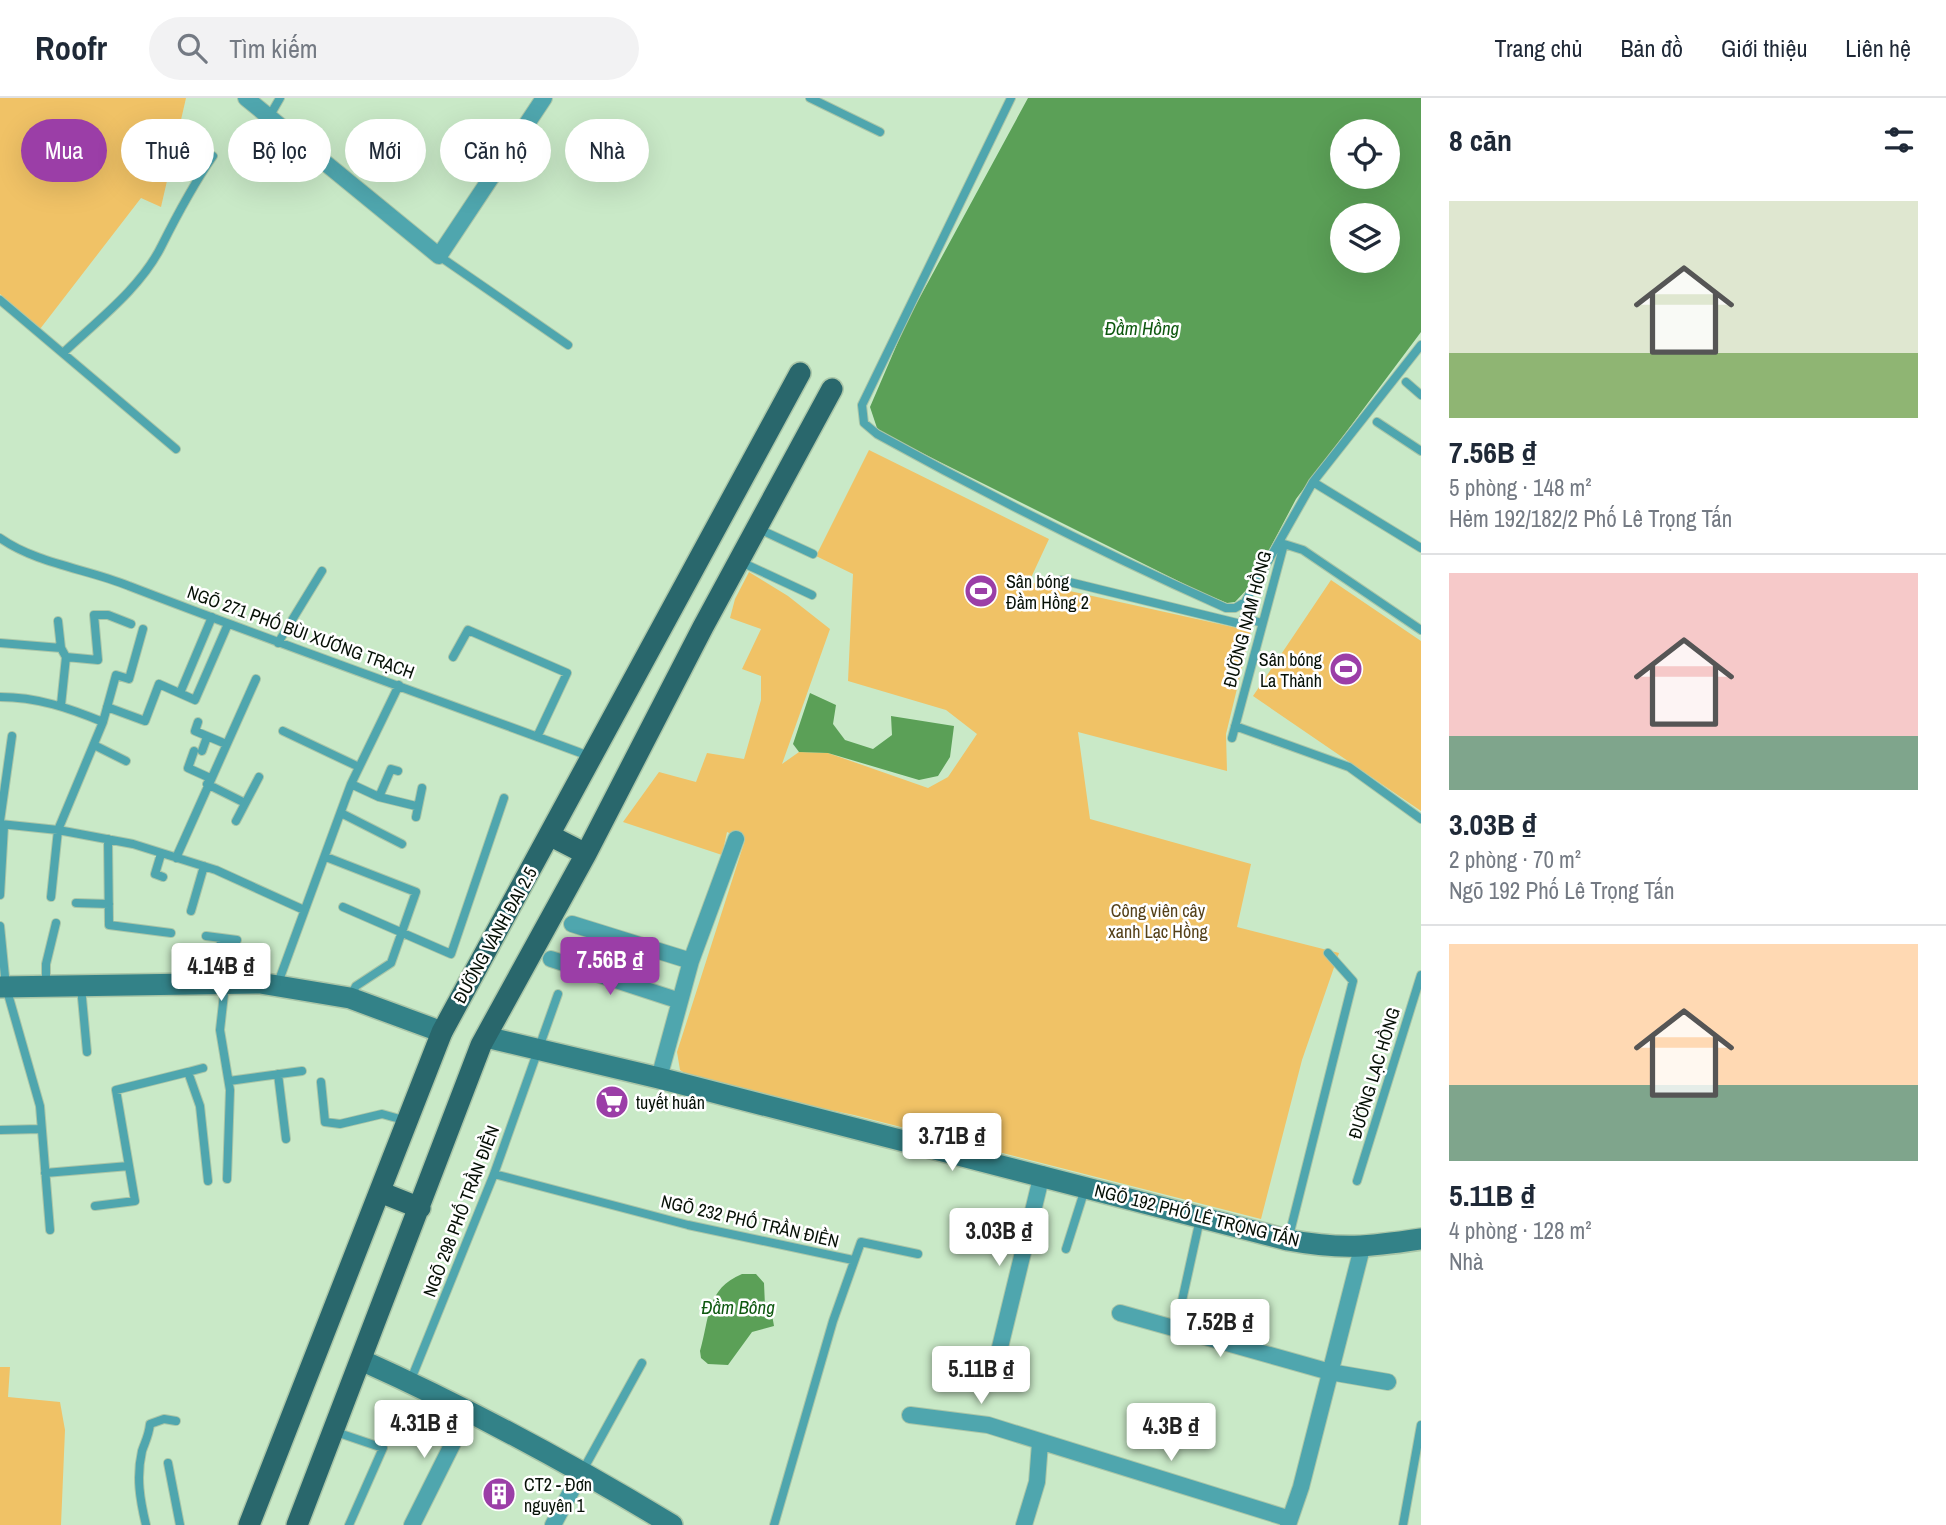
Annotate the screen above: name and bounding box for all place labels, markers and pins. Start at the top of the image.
place label: Sân bóng Đầm Hồng 2 [1006,569,1089,615]
sports icon: Sân bóng Đầm Hồng 2 [962,572,1000,610]
place label: Sân bóng La Thành [1259,647,1323,693]
sports icon: Sân bóng La Thành [1327,650,1365,688]
pin: 7.56B ₫ [545,937,675,997]
pin: 4.14B ₫ [156,944,286,1003]
supermarket icon: tuyết huân [593,1083,631,1121]
place label: tuyết huân [636,1090,705,1115]
pin: 3.71B ₫ [887,1114,1017,1173]
pin: 3.03B ₫ [934,1208,1064,1268]
pin: 7.52B ₫ [1155,1300,1285,1359]
pin: 5.11B ₫ [916,1346,1046,1406]
pin: 4.31B ₫ [359,1400,489,1460]
pin: 4.3B ₫ [1114,1404,1228,1463]
place label: CT2 - Đơn nguyên 1 [524,1472,592,1518]
building icon: CT2 - Đơn nguyên 1 [480,1475,518,1513]

